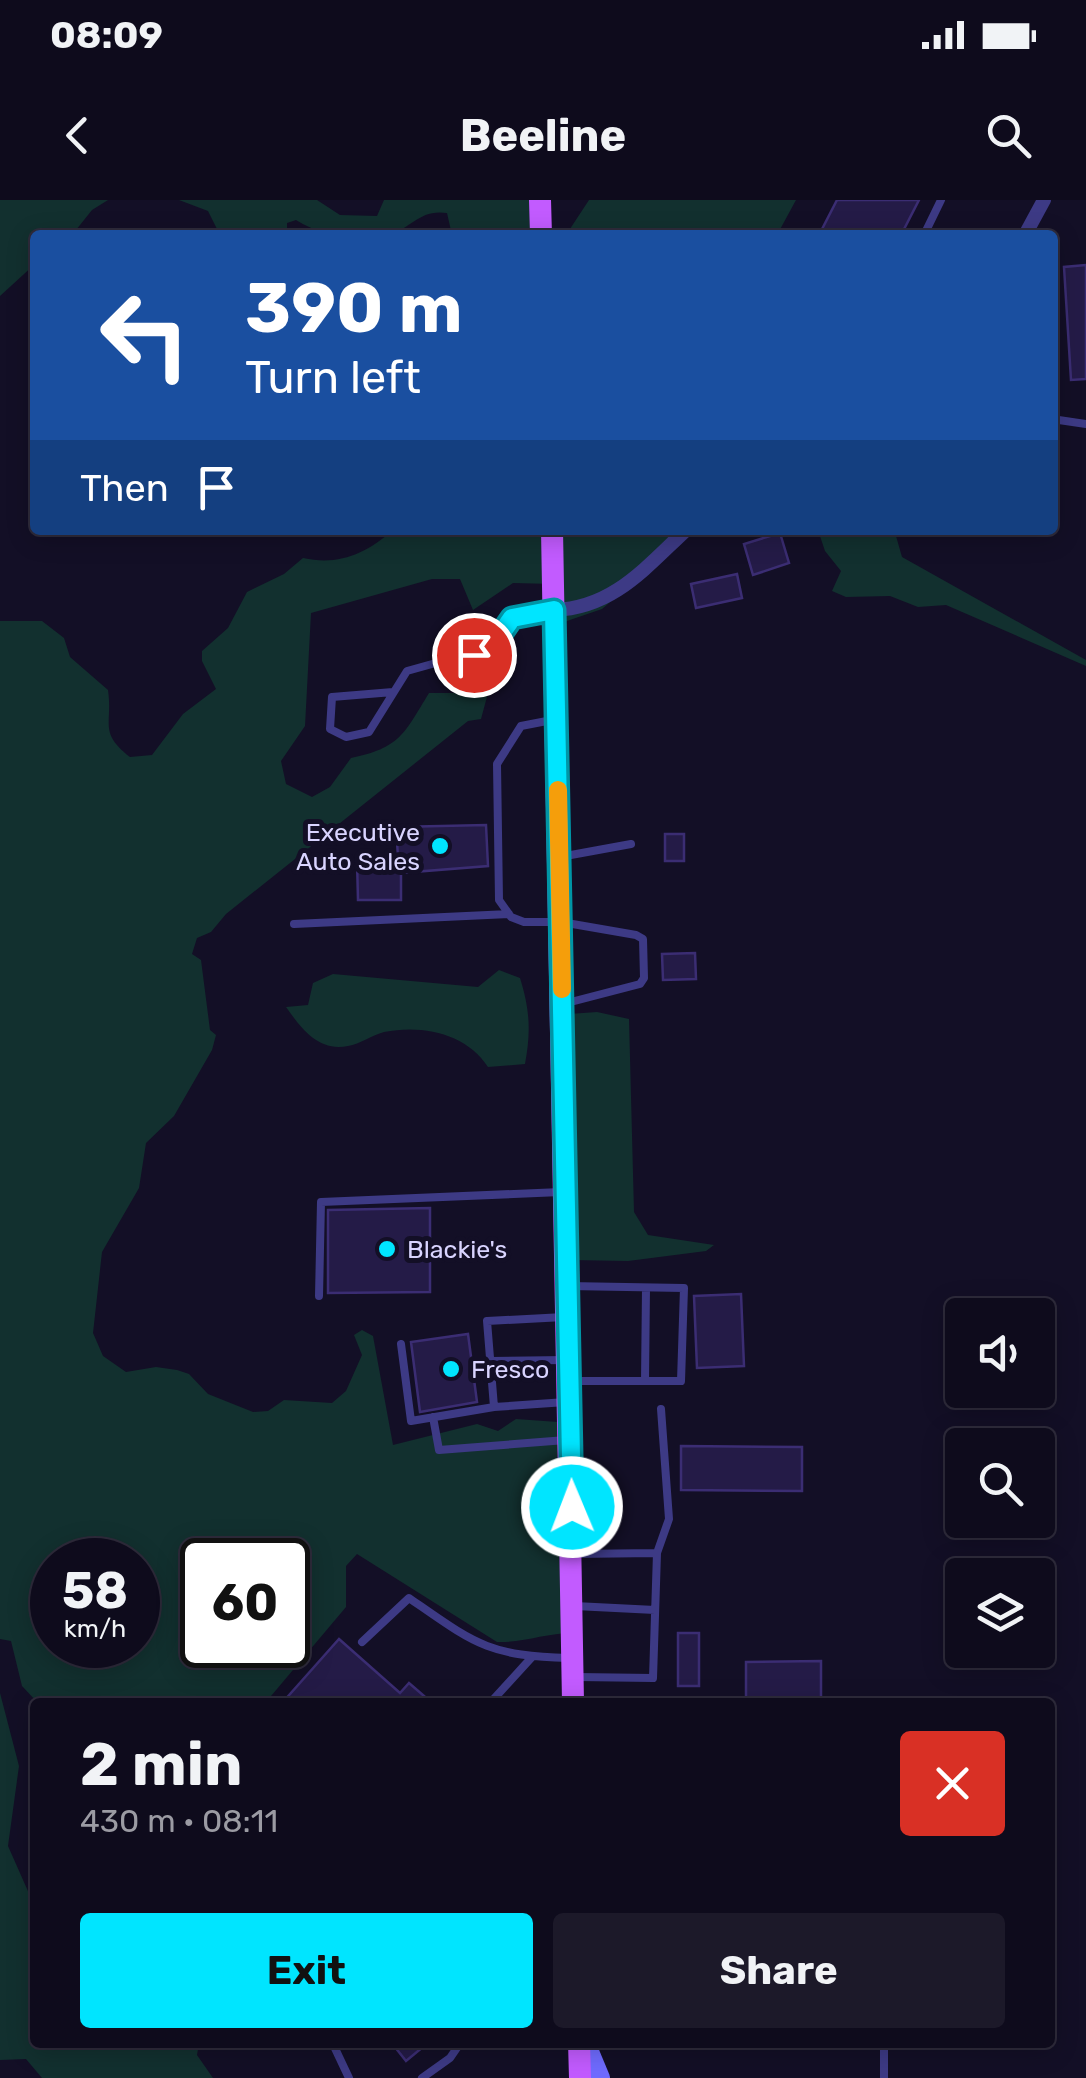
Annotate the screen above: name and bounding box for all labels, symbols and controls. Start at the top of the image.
text: 08:09 [50,12,163,58]
icon: back [50,108,105,163]
icon: search [981,108,1036,163]
text: Beeline [460,109,626,162]
text: 390 m [245,267,463,350]
icon: left [80,270,210,400]
text: Turn left [245,351,421,404]
icon: arrive [189,460,244,515]
text: Then [80,465,169,511]
pin [432,613,517,698]
icon: arrive [447,628,502,683]
place label: Executive Auto Sales [296,818,420,876]
marker: Executive Auto Sales [429,835,451,857]
place label: Blackie's [407,1235,507,1264]
marker: Blackie's [376,1238,398,1260]
map controls [945,1298,1055,1668]
button: sound [945,1298,1055,1408]
place label: Fresco [471,1355,549,1384]
marker: Fresco [440,1358,462,1380]
button: search [945,1428,1055,1538]
position arrow [520,1455,624,1559]
speed limit sign: 60 [180,1538,310,1668]
button: layers [945,1558,1055,1668]
text: 58 [62,1561,128,1621]
text: km/h [64,1614,126,1643]
text: 2 min [80,1729,242,1800]
button: close [900,1731,1005,1836]
text: 430 m · 08:11 [80,1802,278,1840]
button: Exit [80,1913,533,2028]
button: Share [553,1913,1005,2028]

